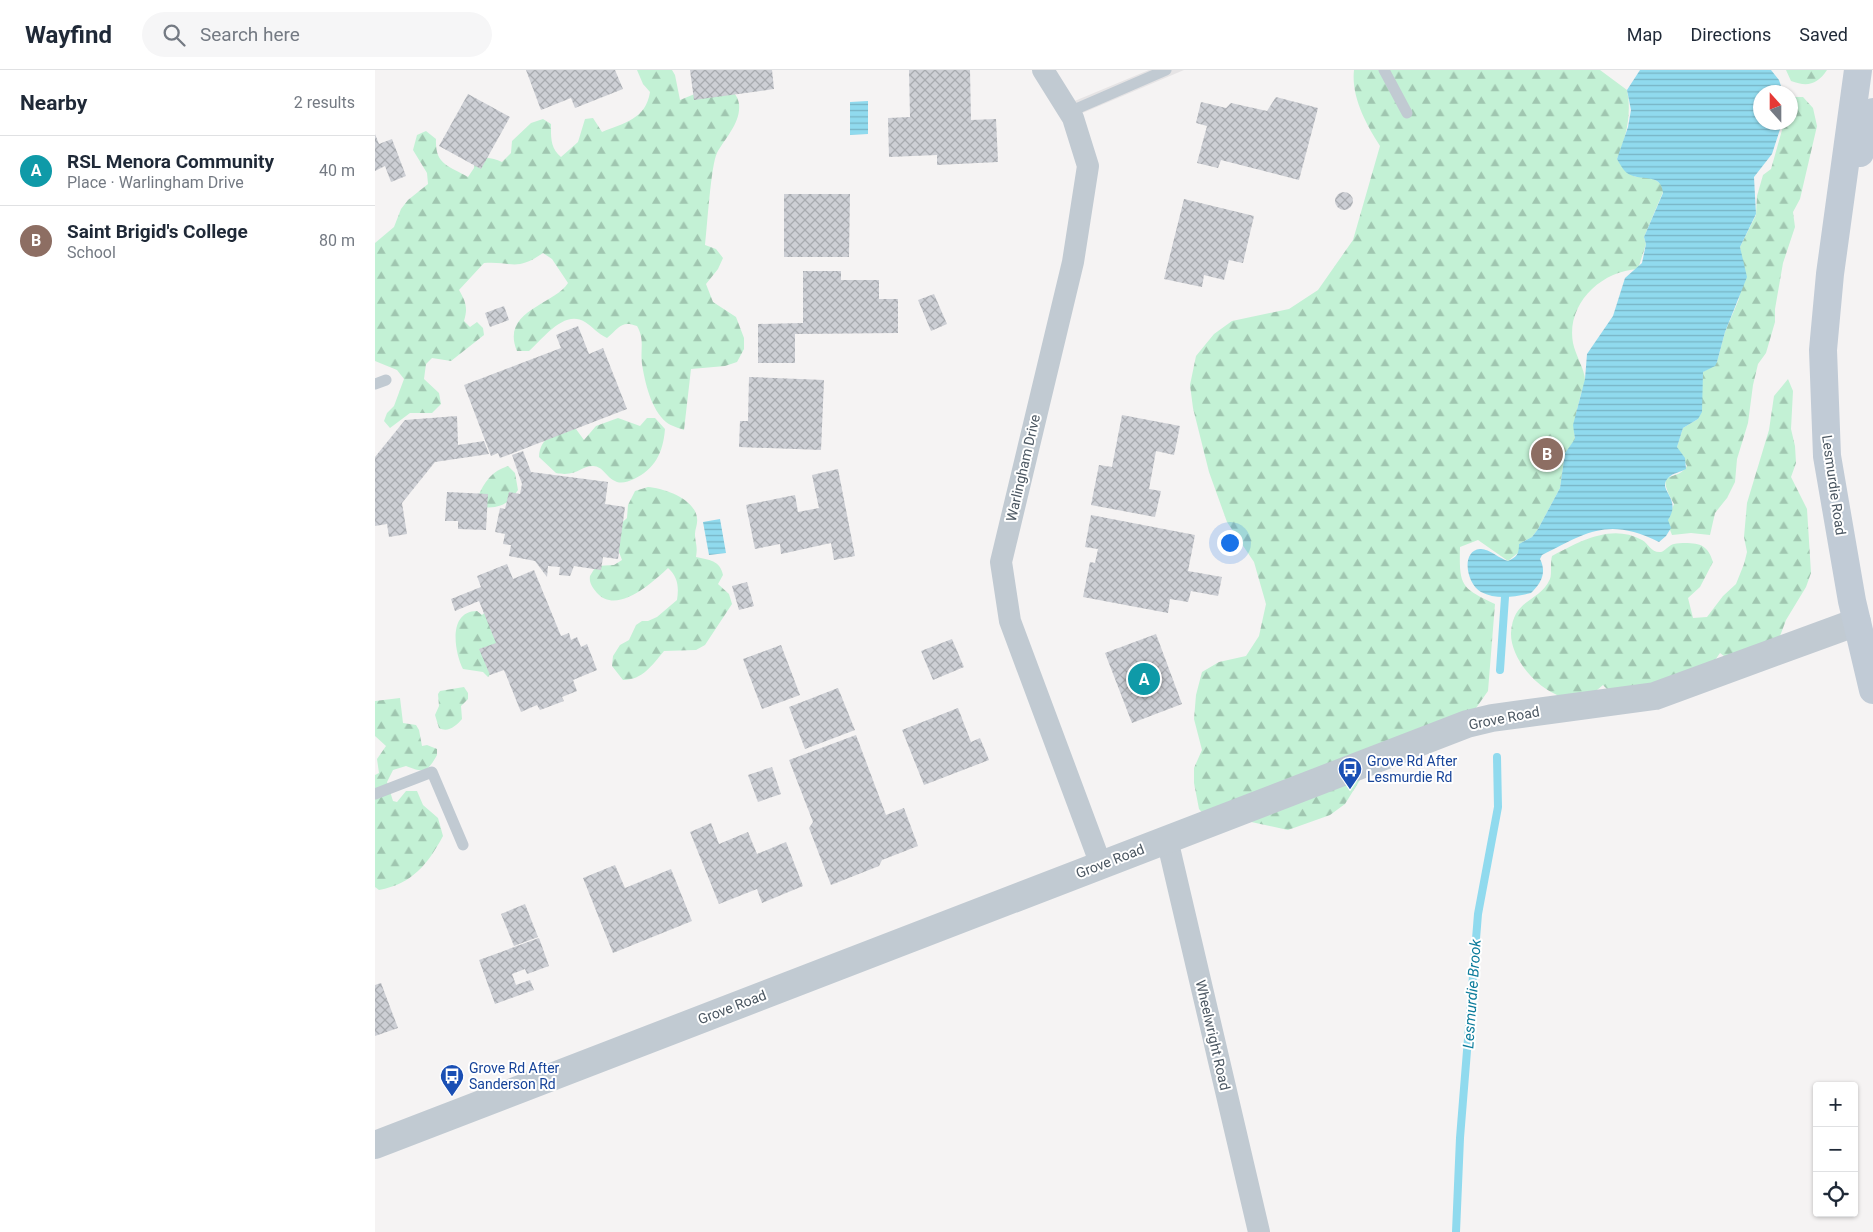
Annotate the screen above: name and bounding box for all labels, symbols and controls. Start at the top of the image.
search box [142,12,492,57]
text: Wayfind [25,21,112,49]
icon: search [160,21,188,49]
text: Search here [200,23,300,46]
text: Map [1627,24,1662,45]
text: Directions [1690,24,1771,45]
text: Saved [1799,24,1848,45]
north arrow [1753,85,1798,130]
text: Nearby [20,91,87,115]
text: 2 results [294,93,355,112]
text: RSL Menora Community [67,150,274,173]
text: A [31,161,41,180]
text: 40 m [319,161,355,180]
text: Place · Warlingham Drive [67,173,244,192]
text: Saint Brigid's College [67,220,248,243]
text: B [31,231,41,250]
text: 80 m [319,231,355,250]
text: School [67,243,116,262]
street label: Warlingham Drive [1003,413,1043,523]
street label: Lesmurdie Road [1819,434,1849,536]
pin: B [1531,435,1563,473]
your location [1217,530,1243,556]
pin: A [1128,660,1160,698]
street label: Grove Road [1467,703,1541,733]
place label: Grove Rd After Lesmurdie Rd [1367,753,1458,785]
bus stop icon: Grove Rd After Lesmurdie Rd [1337,756,1363,790]
street label: Grove Road [1074,841,1146,881]
water label: Lesmurdie Brook [1459,938,1485,1049]
street label: Wheelwright Road [1193,978,1233,1092]
street label: Grove Road [696,987,768,1027]
place label: Grove Rd After Sanderson Rd [469,1060,560,1092]
bus stop icon: Grove Rd After Sanderson Rd [439,1063,465,1097]
map controls [1813,1082,1858,1217]
button: + [1813,1082,1858,1127]
button: − [1813,1127,1858,1172]
button: locate [1813,1172,1858,1217]

